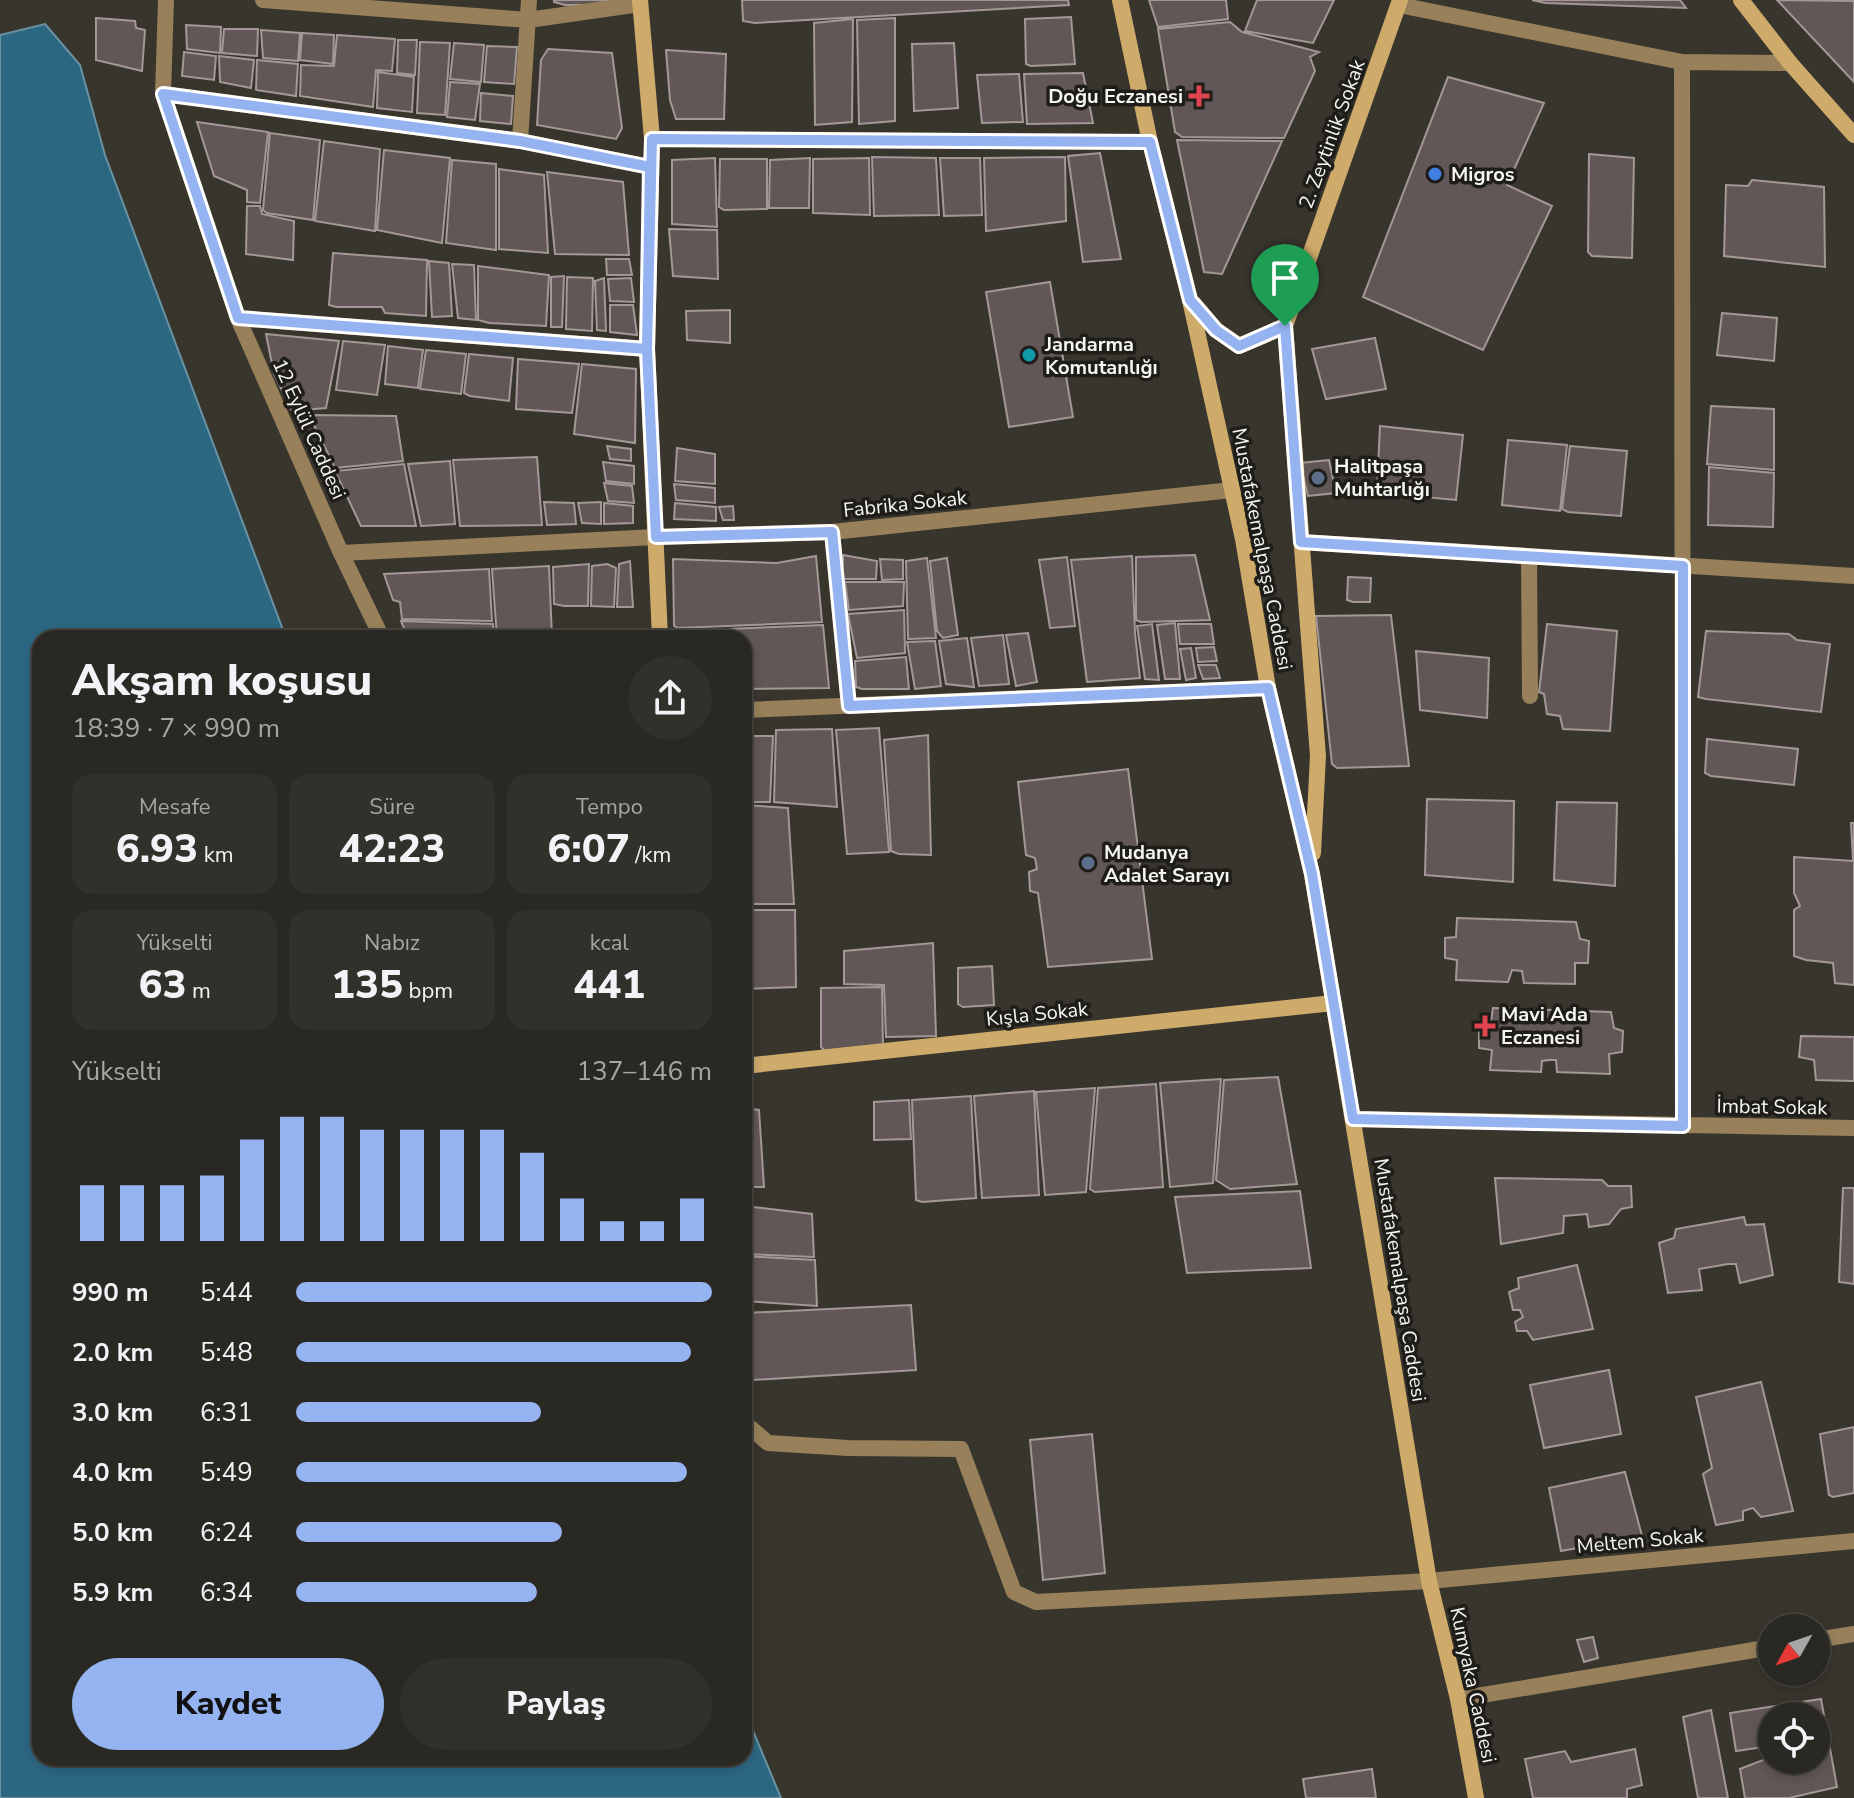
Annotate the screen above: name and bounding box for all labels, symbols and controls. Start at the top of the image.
street label: 2. Zeytinlik Sokak [1293,55,1372,212]
place label: Doğu Eczanesi [1048,83,1183,110]
marker: Doğu Eczanesi [1190,87,1208,105]
place label: Migros [1451,161,1515,188]
marker: Migros [1426,165,1444,183]
pin [1251,244,1319,326]
icon: arrive [1263,256,1307,300]
place label: Jandarma Komutanlığı [1044,331,1158,381]
marker: Jandarma Komutanlığı [1020,346,1038,364]
street label: 12 Eylül Caddesi [266,355,352,503]
street label: Mustafakemalpaşa Caddesi [1225,426,1299,672]
place label: Halitpaşa Muhtarlığı [1334,453,1430,503]
marker: Halitpaşa Muhtarlığı [1309,469,1327,487]
street label: Fabrika Sokak [842,484,969,524]
text: Akşam koşusu [72,651,372,711]
button: share [628,656,712,740]
text: 18:39 · 7 × 990 m [72,711,280,746]
text: Mesafe [139,792,210,822]
text: Süre [369,792,415,822]
text: Tempo [576,792,643,822]
text: 6.93 [116,822,198,876]
text: 42:23 [339,822,445,876]
text: 6:07 [547,822,630,876]
place label: Mudanya Adalet Sarayı [1104,839,1230,889]
text: km [198,840,234,870]
text: /km [630,840,671,870]
marker: Mudanya Adalet Sarayı [1079,854,1097,872]
text: Yükselti [137,928,213,958]
text: Nabız [364,928,420,958]
text: kcal [590,928,629,958]
text: 63 [138,958,186,1012]
text: 135 [331,958,403,1012]
text: 441 [573,958,645,1012]
text: m [186,976,211,1006]
text: bpm [403,976,453,1006]
street label: Kışla Sokak [985,995,1090,1033]
place label: Mavi Ada Eczanesi [1501,1001,1588,1051]
marker: Mavi Ada Eczanesi [1476,1017,1494,1035]
text: Yükselti [72,1054,162,1089]
text: 137–146 m [576,1054,712,1089]
street label: İmbat Sokak [1716,1093,1829,1121]
street label: Mustafakemalpaşa Caddesi [1367,1156,1433,1404]
text: 990 m [72,1275,149,1310]
text: 5:44 [200,1275,253,1310]
text: 2.0 km [72,1335,153,1370]
text: 5:48 [200,1335,253,1370]
text: 3.0 km [72,1395,153,1430]
text: 6:31 [200,1395,253,1430]
text: 4.0 km [72,1455,153,1490]
text: 5:49 [200,1455,253,1490]
text: 5.0 km [72,1515,153,1550]
text: 6:24 [200,1515,253,1550]
street label: Meltem Sokak [1575,1522,1706,1560]
text: 5.9 km [72,1575,153,1610]
text: 6:34 [200,1575,253,1610]
street label: Kumyaka Caddesi [1443,1605,1503,1765]
north arrow [1758,1614,1830,1686]
map controls [1758,1614,1830,1774]
button: Kaydet [72,1658,384,1750]
button: Paylaş [400,1658,712,1750]
button: locate [1758,1702,1830,1774]

